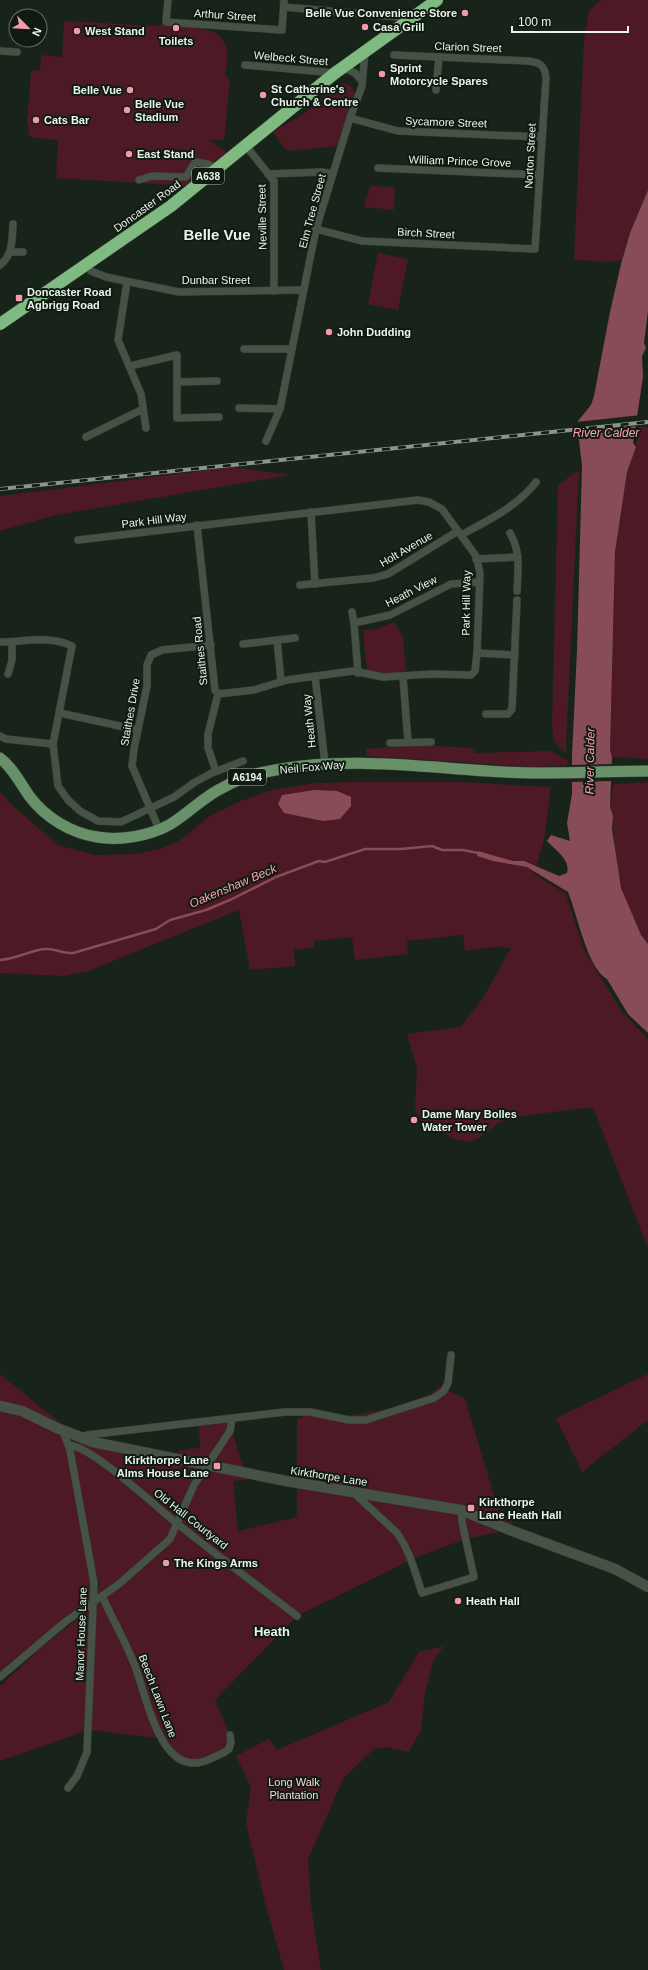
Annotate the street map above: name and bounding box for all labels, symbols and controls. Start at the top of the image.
street label: Arthur Street [193,7,257,23]
place label: Belle Vue Convenience Store [305,7,457,19]
north arrow [8,8,48,48]
marker: Belle Vue Convenience Store [460,8,470,18]
scale bar [512,8,628,34]
text: 100 m [518,15,551,29]
place label: Casa Grill [373,21,424,33]
marker: Casa Grill [360,22,370,32]
marker: Toilets [171,23,181,33]
place label: West Stand [85,25,145,37]
text: N [30,26,44,38]
marker: West Stand [72,26,82,36]
place label: Toilets [159,35,193,47]
street label: Clarion Street [434,40,502,54]
street label: Welbeck Street [253,49,329,67]
place label: Sprint Motorcycle Spares [390,62,488,87]
marker: Sprint Motorcycle Spares [377,69,387,79]
place label: St Catherine's Church & Centre [271,83,358,108]
place label: Belle Vue [73,84,122,96]
marker: Belle Vue [125,85,135,95]
marker: St Catherine's Church & Centre [258,90,268,100]
place label: Belle Vue Stadium [135,98,184,123]
marker: Belle Vue Stadium [122,105,132,115]
place label: Cats Bar [44,114,90,126]
marker: Cats Bar [31,115,41,125]
street label: Sycamore Street [405,115,487,129]
street label: Norton Street [522,123,538,189]
place label: East Stand [137,148,194,160]
marker: East Stand [124,149,134,159]
street label: William Prince Grove [408,153,512,169]
road number: A638 [192,168,224,184]
street label: Elm Tree Street [296,173,328,249]
street label: Doncaster Road [111,178,183,234]
street label: Neville Street [255,184,269,250]
district label: Belle Vue [184,226,250,243]
street label: Birch Street [397,226,455,240]
street label: Dunbar Street [182,274,250,286]
place label: Doncaster Road Agbrigg Road [27,286,111,311]
marker: Doncaster Road Agbrigg Road [14,293,24,303]
place label: John Dudding [337,326,411,338]
marker: John Dudding [324,327,334,337]
water label: River Calder [573,426,640,440]
street label: Park Hill Way [121,510,188,530]
street label: Holt Avenue [377,529,435,569]
street label: Park Hill Way [459,570,473,636]
street label: Heath View [383,573,439,609]
street label: Staithes Road [190,616,210,686]
street label: Staithes Drive [118,677,142,747]
street label: Heath Way [300,693,318,748]
water label: River Calder [582,727,598,794]
street label: Neil Fox Way [279,758,345,776]
road number: A6194 [228,769,266,785]
water label: Oakenshaw Beck [187,861,280,911]
place label: Dame Mary Bolles Water Tower [422,1108,517,1133]
marker: Dame Mary Bolles Water Tower [409,1115,419,1125]
place label: Kirkthorpe Lane Alms House Lane [117,1454,209,1479]
marker: Kirkthorpe Lane Alms House Lane [212,1461,222,1471]
street label: Kirkthorpe Lane [290,1464,368,1488]
street label: Old Hall Courtyard [152,1486,230,1552]
place label: Kirkthorpe Lane Heath Hall [479,1496,562,1521]
marker: Kirkthorpe Lane Heath Hall [466,1503,476,1513]
place label: The Kings Arms [174,1557,258,1569]
marker: The Kings Arms [161,1558,171,1568]
street label: Manor House Lane [73,1587,89,1681]
place label: Heath Hall [466,1595,520,1607]
marker: Heath Hall [453,1596,463,1606]
district label: Heath [254,1624,290,1639]
street label: Beech Lawn Lane [137,1653,179,1739]
park label: Long Walk Plantation [268,1776,320,1801]

